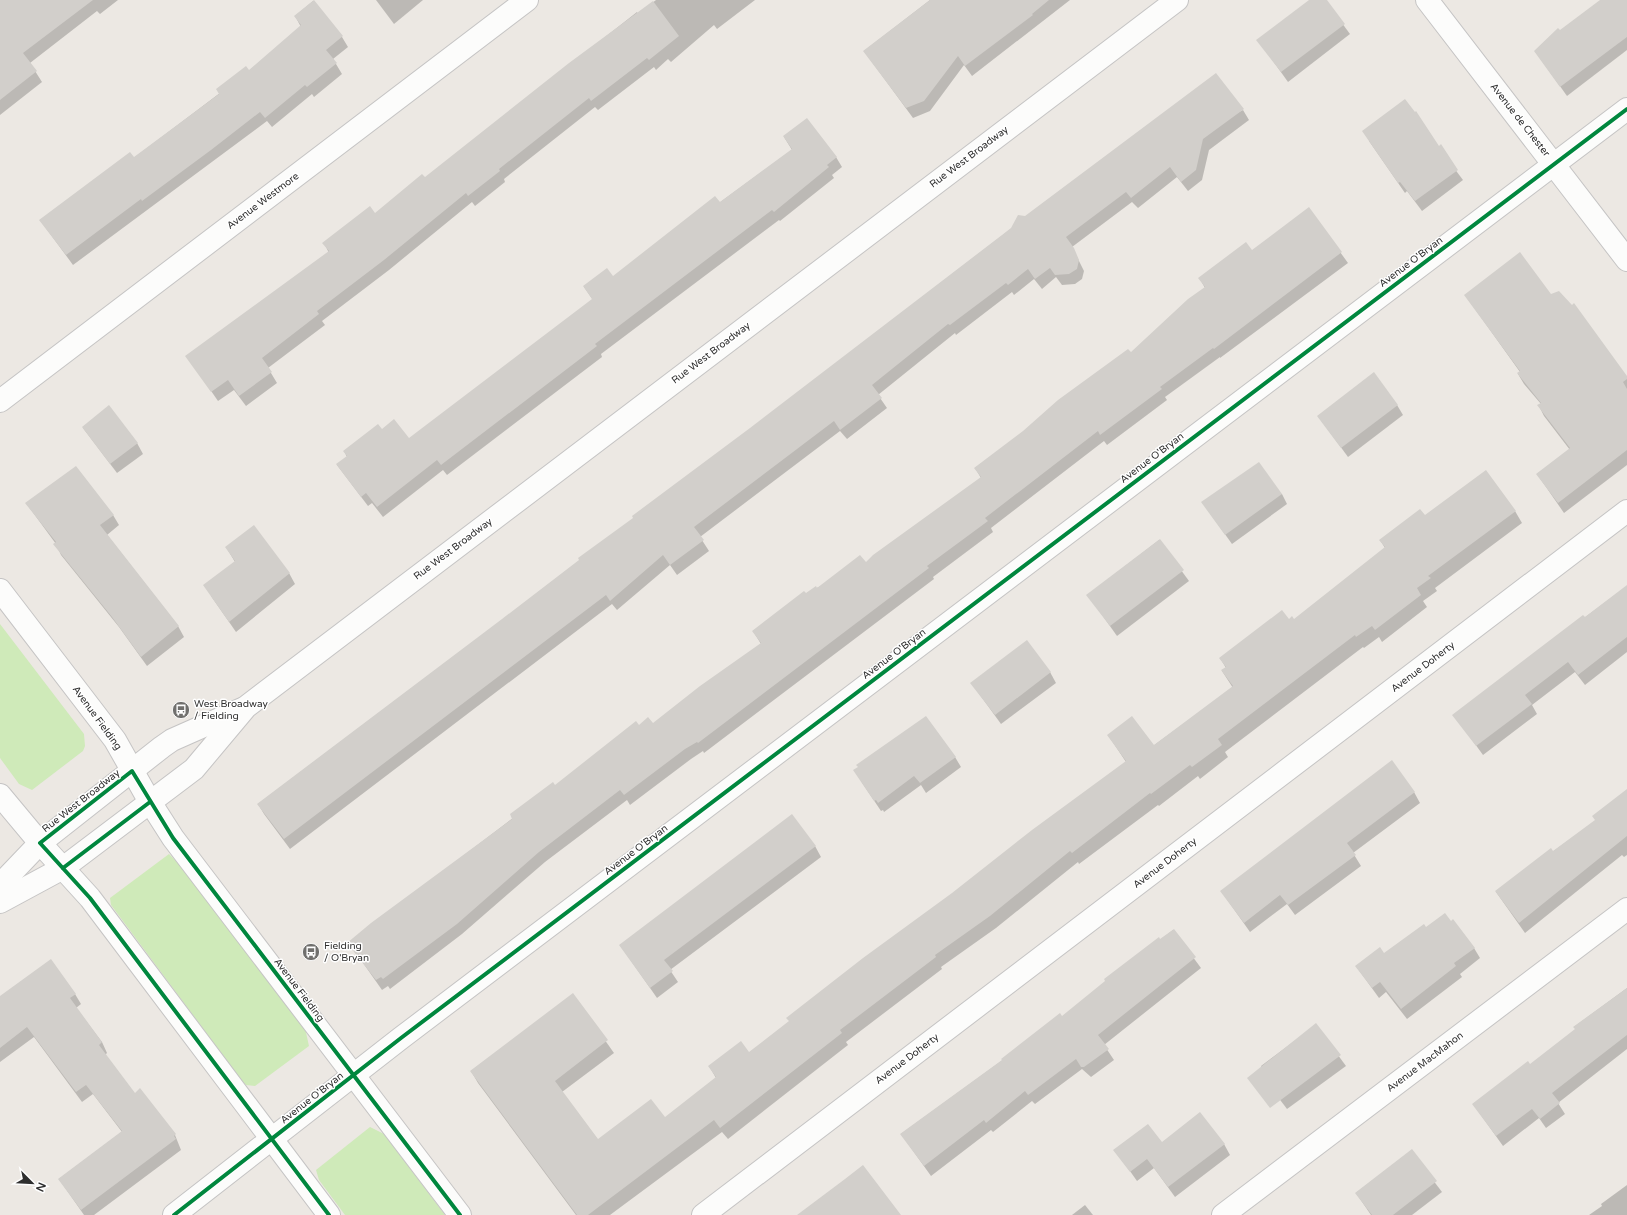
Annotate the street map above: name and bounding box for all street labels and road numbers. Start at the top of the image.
street label: Avenue de Chester [1488,81,1552,159]
street label: Rue West Broadway [927,123,1011,190]
street label: Avenue Westmore [225,170,302,232]
street label: Avenue O'Bryan [1377,234,1445,290]
street label: Rue West Broadway [669,319,753,386]
street label: Avenue O'Bryan [1118,430,1186,486]
street label: Rue West Broadway [411,515,495,582]
street label: Avenue O'Bryan [860,626,928,682]
street label: Avenue Doherty [1389,639,1458,695]
street label: Avenue Fielding [70,684,124,752]
street label: Rue West Broadway [40,767,123,835]
street label: Avenue O'Bryan [602,822,670,878]
street label: Avenue Doherty [1131,835,1200,891]
street label: Avenue Fielding [271,956,327,1024]
street label: Avenue MacMahon [1384,1029,1466,1095]
street label: Avenue Doherty [873,1031,942,1087]
street label: Avenue O'Bryan [278,1070,346,1126]

